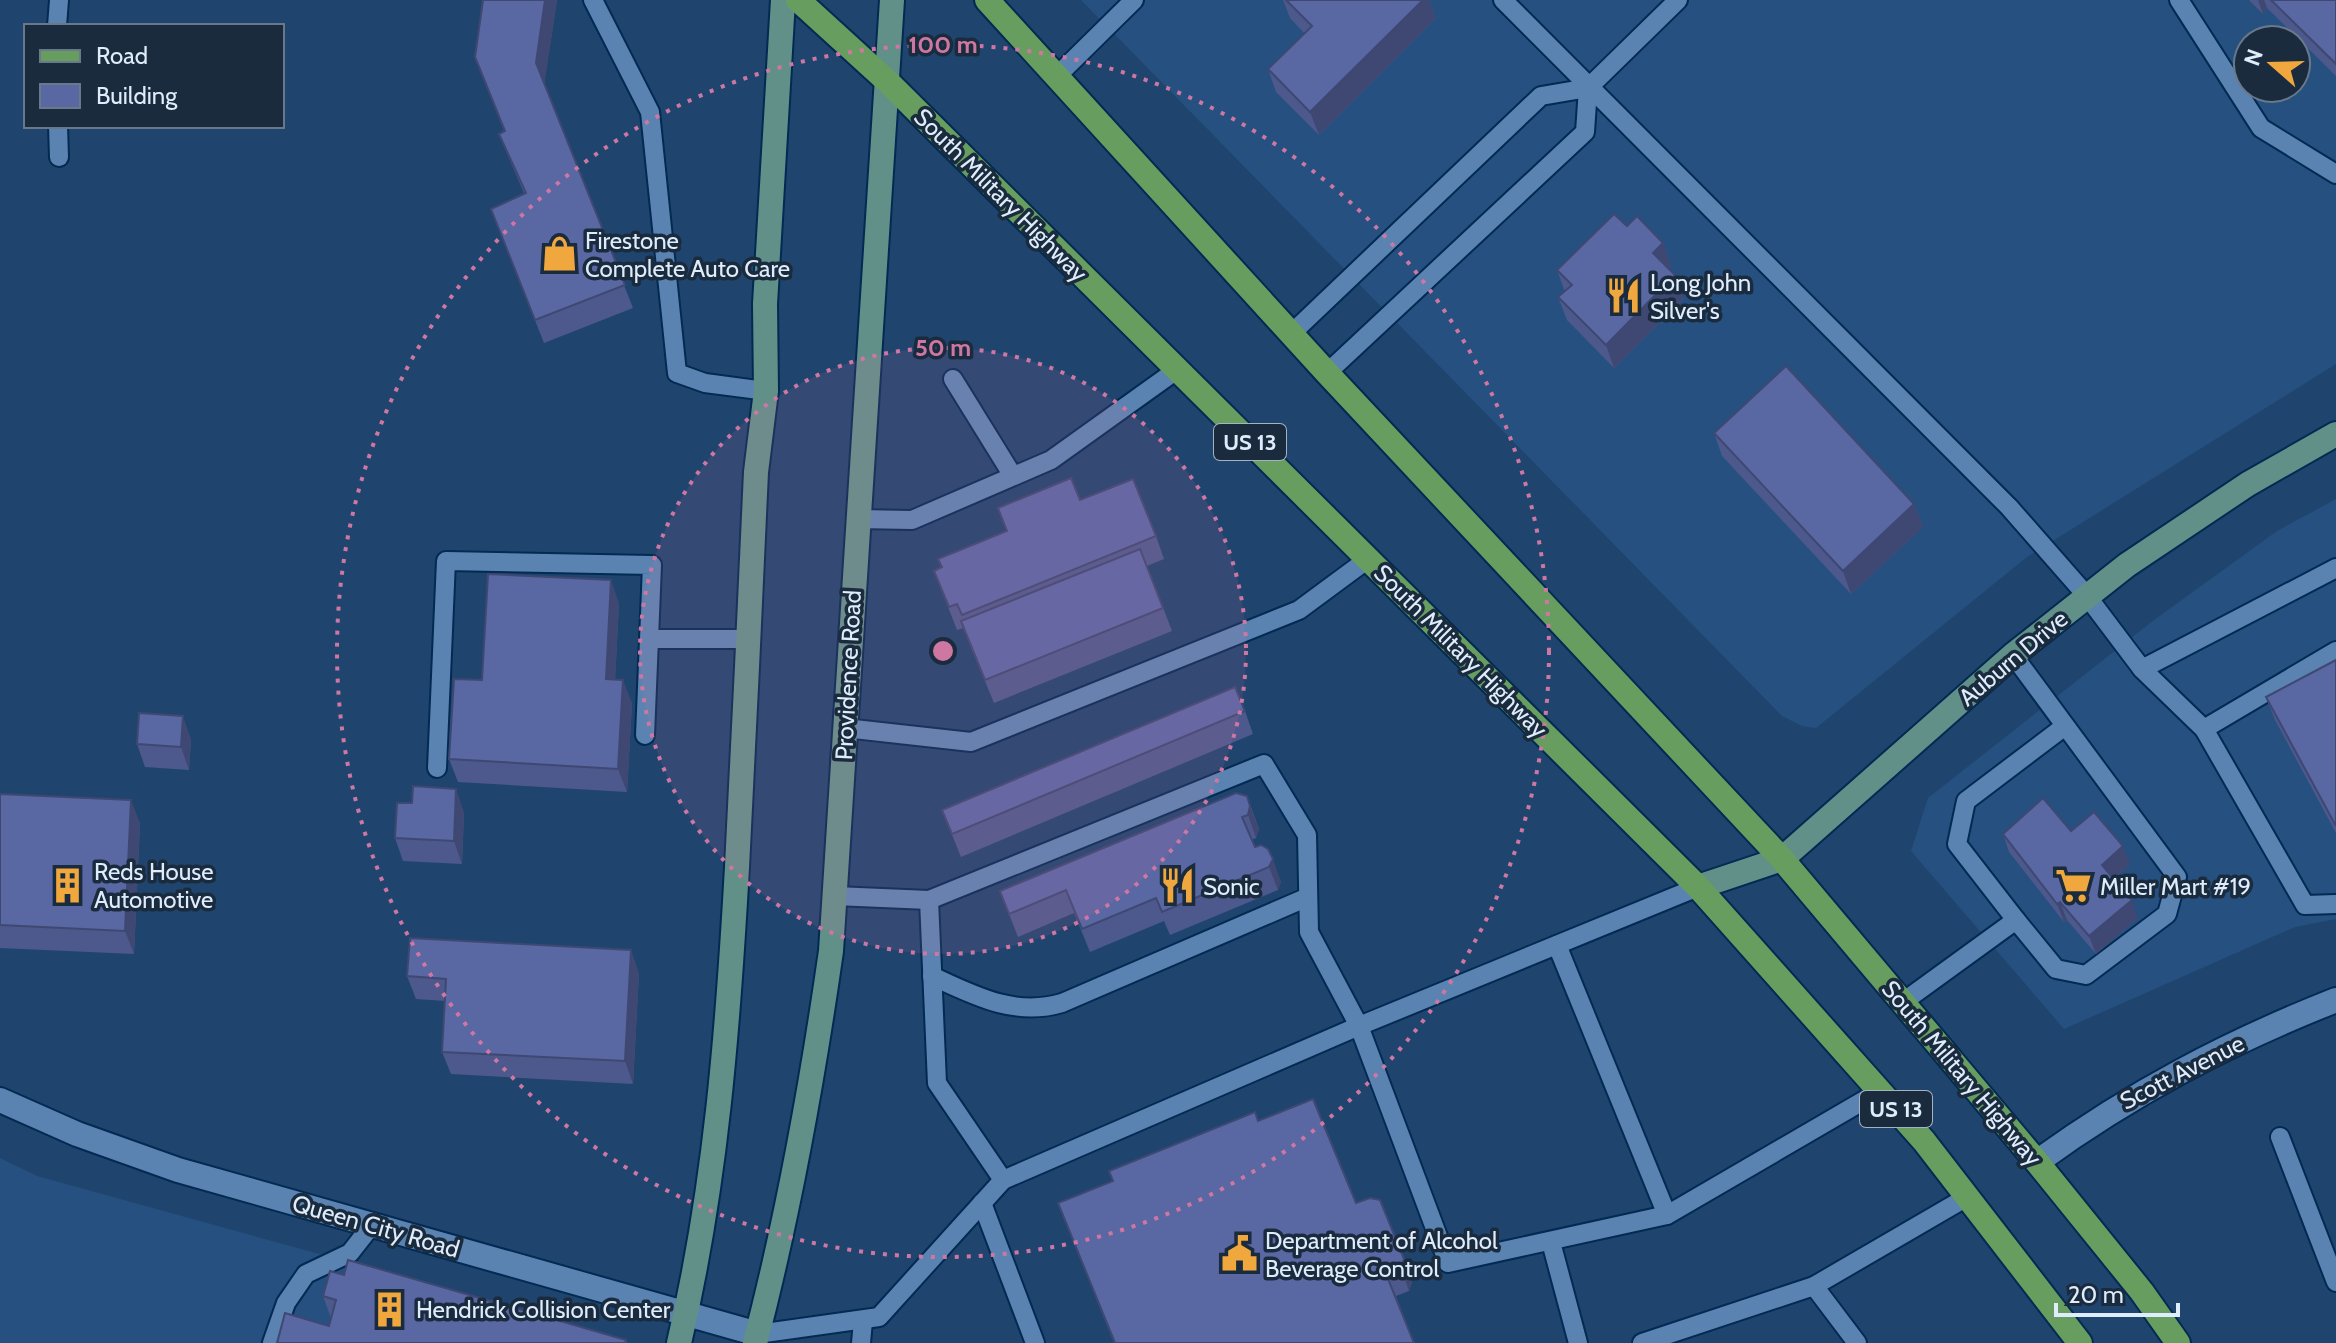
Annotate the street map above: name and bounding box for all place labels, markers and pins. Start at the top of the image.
place label: Firestone Complete Auto Care [585,226,790,283]
shop icon: Firestone Complete Auto Care [540,235,578,273]
place label: Long John Silver's [1650,268,1751,325]
restaurant icon: Long John Silver's [1605,277,1643,315]
centre of rings [929,637,957,665]
place label: Reds House Automotive [94,857,214,914]
building icon: Reds House Automotive [49,866,87,904]
restaurant icon: Sonic [1158,867,1196,905]
supermarket icon: Miller Mart #19 [2055,867,2093,905]
place label: Sonic [1203,872,1260,901]
place label: Miller Mart #19 [2100,872,2251,901]
place label: Department of Alcohol Beverage Control [1265,1226,1498,1283]
public building icon: Department of Alcohol Beverage Control [1220,1235,1258,1273]
building icon: Hendrick Collision Center [371,1290,409,1328]
place label: Hendrick Collision Center [416,1295,671,1324]

